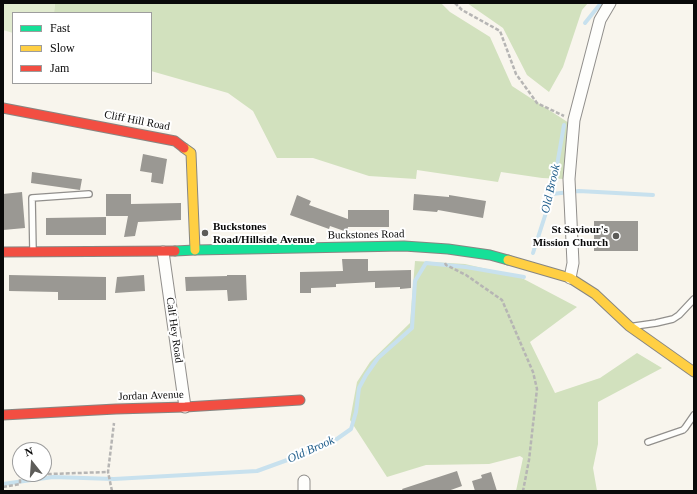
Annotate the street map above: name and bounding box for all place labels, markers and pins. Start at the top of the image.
place label: Buckstones Road/Hillside Avenue [213,220,315,246]
place label: St Saviour's Mission Church [533,223,608,249]
marker: Buckstones Road/Hillside Avenue [200,228,210,238]
marker: St Saviour's Mission Church [611,231,621,241]

